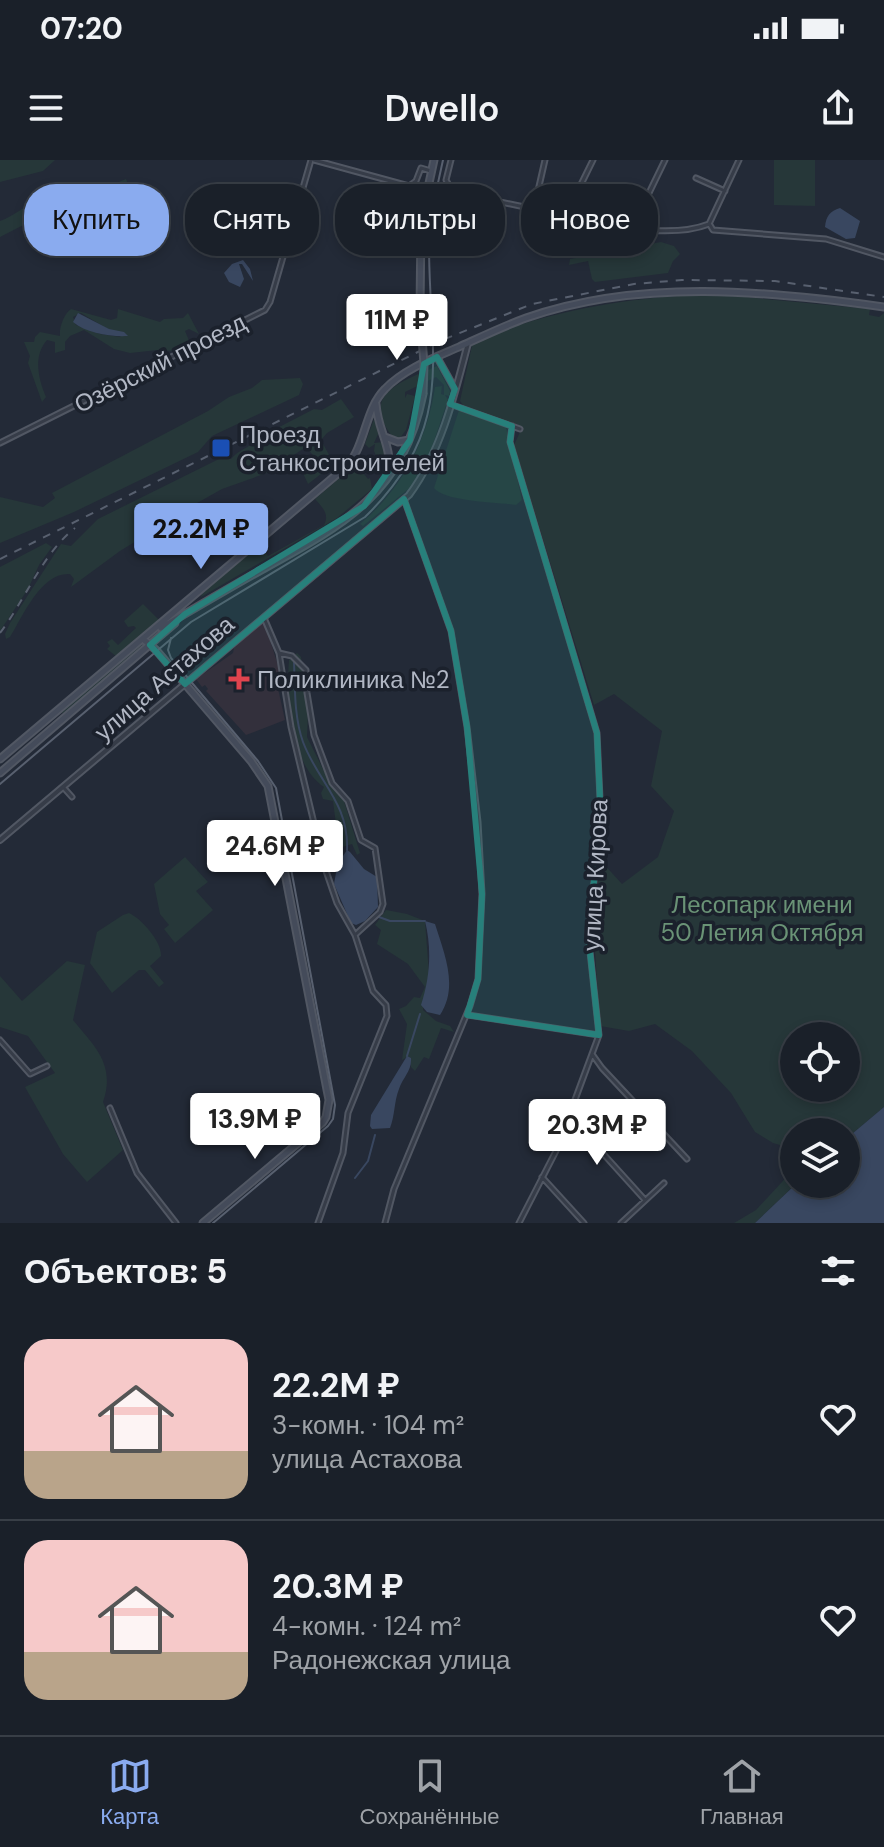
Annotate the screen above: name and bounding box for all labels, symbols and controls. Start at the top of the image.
text: 07:20 [40,9,123,48]
text: Dwello [385,85,499,132]
icon: menu [24,86,68,130]
icon: share [816,86,860,130]
chip: Купить [24,184,169,256]
chip: Снять [185,184,319,256]
chip: Фильтры [335,184,505,256]
chip: Новое [521,184,658,256]
pin: 11M ₽ [341,294,453,362]
text: 11M ₽ [364,303,430,337]
street label: Озёрский проезд [69,306,251,420]
place label: Проезд Станкостроителей [239,419,445,478]
marker: Проезд Станкостроителей [210,437,232,459]
pin: 22.2M ₽ [127,503,275,571]
text: 22.2M ₽ [152,512,250,546]
street label: улица Астахова [88,608,241,747]
place label: Поликлиника №2 [257,664,450,695]
marker: Поликлиника №2 [228,668,250,690]
street label: улица Кирова [576,798,614,952]
pin: 24.6M ₽ [201,820,349,888]
text: 24.6M ₽ [225,829,325,863]
park label: Лесопарк имени 50 Летия Октября [661,889,863,948]
map controls [780,1022,860,1198]
button: locate [780,1022,860,1102]
pin: 13.9M ₽ [181,1093,329,1161]
pin: 20.3M ₽ [523,1099,671,1167]
text: 13.9M ₽ [208,1102,302,1136]
text: 20.3M ₽ [547,1108,647,1142]
button: layers [780,1118,860,1198]
text: Объектов: 5 [24,1249,227,1294]
icon: filters [816,1249,860,1293]
text: 22.2M ₽ [272,1363,400,1408]
icon: home [88,1371,184,1467]
icon: heart [816,1397,860,1441]
text: 3-комн. · 104 m² [272,1408,464,1442]
text: улица Астахова [272,1442,462,1476]
text: 20.3M ₽ [272,1564,403,1609]
icon: home [88,1572,184,1668]
icon: heart [816,1598,860,1642]
text: 4-комн. · 124 m² [272,1609,461,1643]
text: Радонежская улица [272,1643,510,1677]
tab: Карта [100,1754,159,1831]
tab: Сохранённые [360,1754,500,1831]
tab: Главная [700,1754,784,1831]

